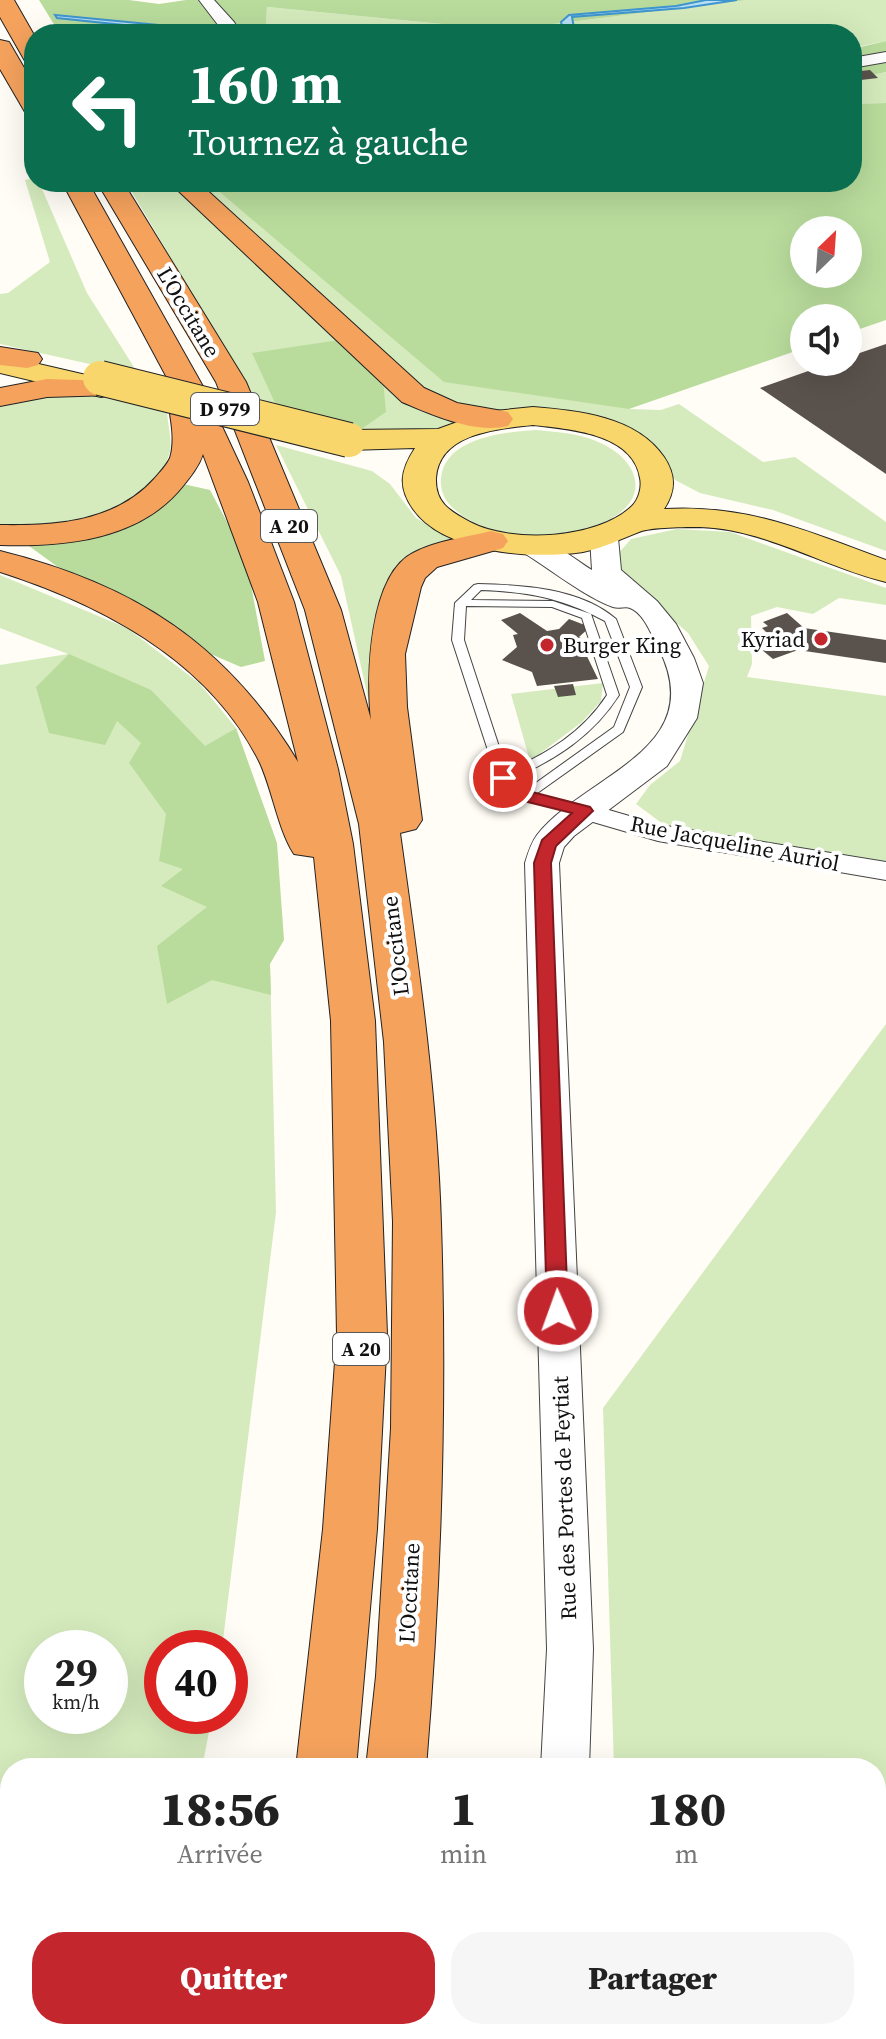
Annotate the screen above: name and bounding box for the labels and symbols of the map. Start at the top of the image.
north arrow [790,216,862,288]
street label: L'Occitane [150,261,228,363]
road number: D 979 [191,393,259,425]
road number: A 20 [261,510,317,542]
place label: Kyriad [741,624,806,654]
place label: Burger King [563,630,681,660]
marker: Kyriad [812,630,830,648]
marker: Burger King [538,636,556,654]
pin [469,744,537,812]
street label: Rue Jacqueline Auriol [628,808,842,878]
street label: L'Occitane [374,894,416,998]
position arrow [516,1269,600,1353]
road number: A 20 [333,1333,389,1365]
street label: Rue des Portes de Feytiat [545,1375,583,1620]
street label: L'Occitane [391,1542,427,1644]
speed limit sign: 40 [144,1630,248,1734]

